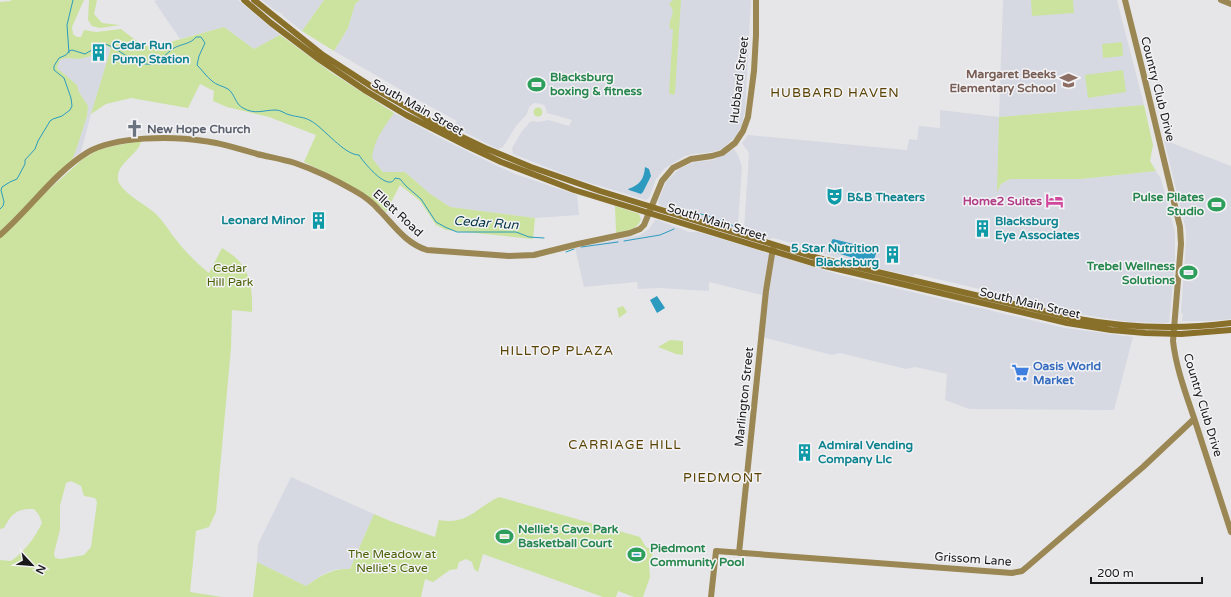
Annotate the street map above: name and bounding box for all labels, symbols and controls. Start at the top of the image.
street label: Hubbard Street [727,35,751,124]
street label: Country Club Drive [1138,35,1178,143]
place label: Cedar Run Pump Station [112,38,190,67]
building icon: Cedar Run Pump Station [89,42,109,62]
place label: Margaret Beeks Elementary School [949,67,1056,96]
place label: Blacksburg boxing & fitness [550,70,642,99]
school or university icon: Margaret Beeks Elementary School [1059,71,1079,91]
sports icon: Blacksburg boxing & fitness [527,74,547,94]
street label: South Main Street [370,76,467,138]
district label: HUBBARD HAVEN [770,85,900,101]
church icon: New Hope Church [124,119,144,139]
place label: New Hope Church [147,122,251,137]
street label: Ellett Road [370,186,426,240]
theatre icon: B&B Theaters [824,187,844,207]
place label: B&B Theaters [847,190,925,204]
place label: Pulse Pilates Studio [1132,190,1204,218]
hotel icon: Home2 Suites [1045,191,1065,211]
place label: Home2 Suites [963,194,1042,208]
sports icon: Pulse Pilates Studio [1207,194,1227,214]
street label: South Main Street [666,200,769,244]
building icon: Leonard Minor [308,210,328,230]
place label: Leonard Minor [221,213,305,227]
water label: Cedar Run [453,213,520,233]
place label: Blacksburg Eye Associates [995,214,1080,243]
building icon: Blacksburg Eye Associates [972,218,992,238]
place label: 5 Star Nutrition Blacksburg [791,241,879,270]
building icon: 5 Star Nutrition Blacksburg [882,245,902,265]
place label: Trebel Wellness Solutions [1086,259,1175,287]
park label: Cedar Hill Park [207,261,254,289]
sports icon: Trebel Wellness Solutions [1178,263,1198,283]
street label: South Main Street [978,285,1082,322]
district label: HILLTOP PLAZA [500,343,614,359]
street label: Marlington Street [732,346,756,448]
street label: Country Club Drive [1181,352,1225,459]
place label: Oasis World Market [1033,359,1101,387]
supermarket icon: Oasis World Market [1010,363,1030,383]
district label: CARRIAGE HILL [568,437,682,453]
place label: Admiral Vending Company Llc [818,438,913,467]
building icon: Admiral Vending Company Llc [795,442,815,462]
district label: PIEDMONT [683,470,763,486]
place label: Nellie's Cave Park Basketball Court [518,522,619,550]
sports icon: Nellie's Cave Park Basketball Court [495,526,515,546]
place label: Piedmont Community Pool [650,541,745,570]
north arrow [12,545,52,585]
sports icon: Piedmont Community Pool [627,545,647,565]
park label: The Meadow at Nellie's Cave [348,547,436,575]
street label: Grissom Lane [934,549,1012,569]
scale bar [1091,559,1202,585]
text: N [33,562,48,576]
text: 200 m [1097,566,1134,580]

